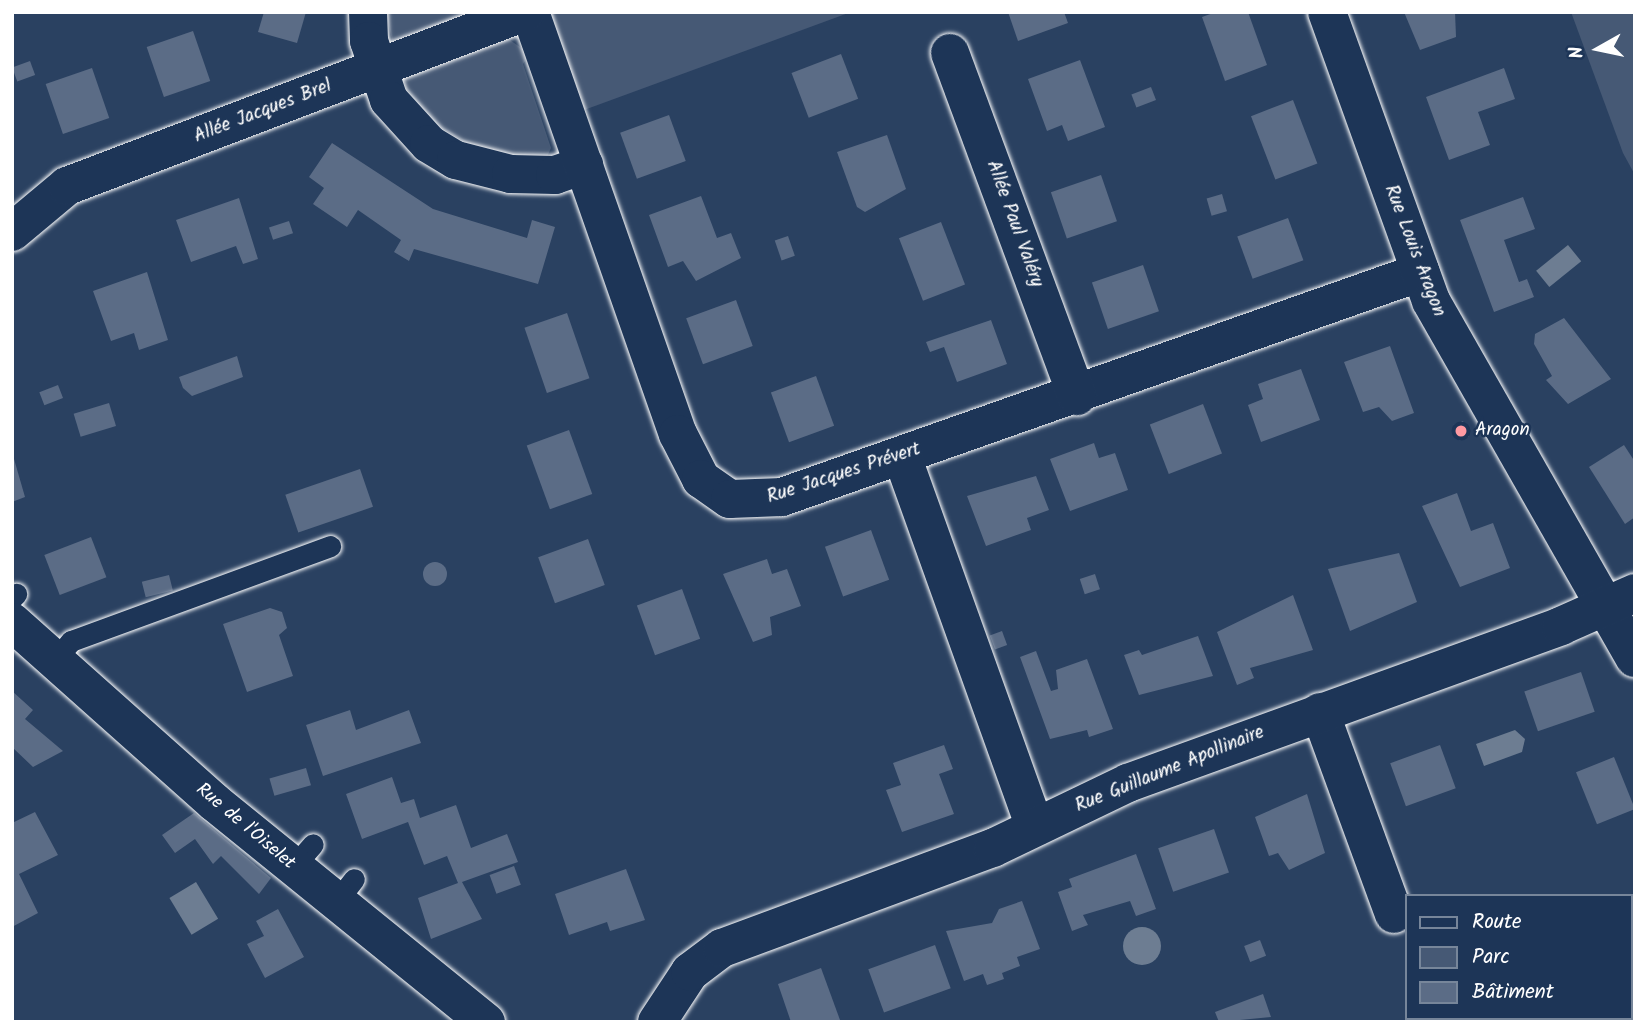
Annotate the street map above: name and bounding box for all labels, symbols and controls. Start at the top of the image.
north arrow [1563,14,1633,84]
text: N [1562,44,1593,61]
street label: Allée Jacques Brel [191,75,335,149]
street label: Allée Paul Valéry [981,158,1047,290]
street label: Rue Louis Aragon [1378,182,1450,320]
place label: Aragon [1475,420,1530,442]
marker: Aragon [1453,423,1469,439]
street label: Rue Jacques Prévert [764,438,924,510]
street label: Rue Guillaume Apollinaire [1072,722,1268,818]
street label: Rue de l'Oiselet [191,779,299,875]
legend [1406,894,1633,1020]
text: Route [1472,906,1521,939]
text: Parc [1472,941,1510,974]
text: Bâtiment [1472,976,1554,1009]

